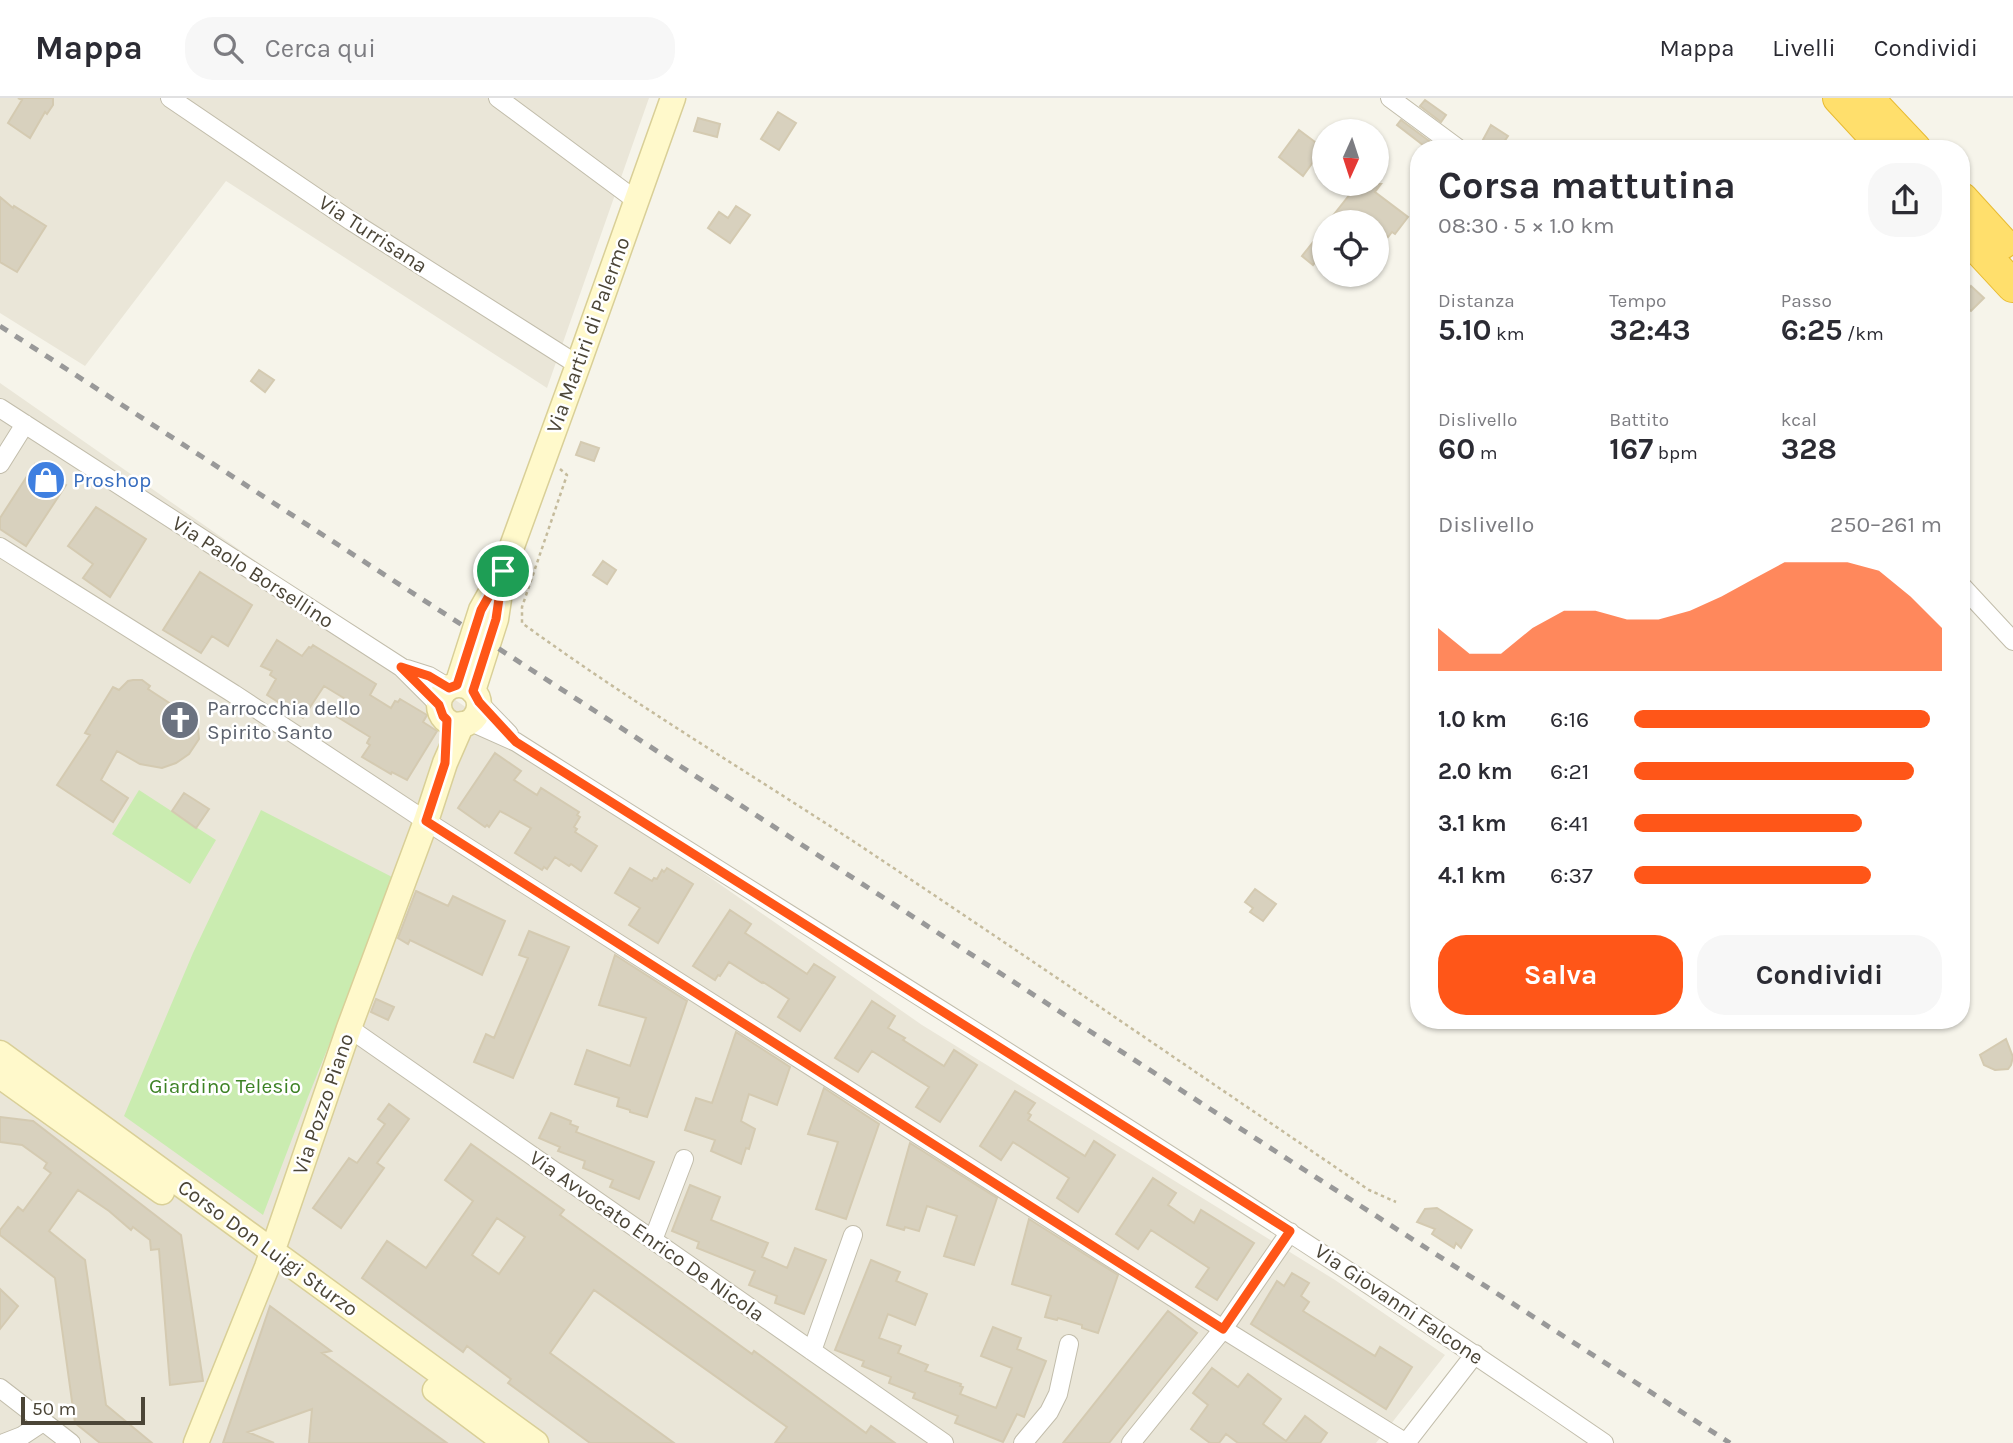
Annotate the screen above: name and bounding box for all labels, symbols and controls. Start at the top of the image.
search box [185,17,675,80]
text: Mappa [35,29,143,67]
icon: search [209,29,247,67]
text: Cerca qui [265,33,376,64]
text: Mappa [1660,34,1734,62]
text: Livelli [1772,34,1836,62]
text: Condividi [1874,34,1978,62]
north arrow [1312,119,1390,196]
map controls [1312,119,1389,287]
text: Corsa mattutina [1438,163,1736,208]
button: share [1868,163,1942,237]
street label: Via Turrisana [314,190,432,278]
button: locate [1312,210,1389,287]
text: 08:30 · 5 × 1.0 km [1438,212,1615,239]
street label: Via Martiri di Palermo [541,234,635,436]
text: Distanza [1438,290,1515,312]
text: Tempo [1609,290,1666,312]
text: Passo [1781,290,1832,312]
text: 5.10 [1438,312,1492,348]
text: 32:43 [1609,312,1691,348]
text: 6:25 [1781,312,1843,348]
text: km [1492,323,1525,345]
text: /km [1843,323,1884,345]
text: Dislivello [1438,409,1518,431]
text: Battito [1609,409,1669,431]
text: kcal [1781,409,1817,431]
text: 60 [1438,431,1475,467]
text: 167 [1609,431,1653,467]
text: 328 [1781,431,1837,467]
text: m [1475,442,1497,464]
text: bpm [1653,442,1698,464]
shop icon: Proshop [25,459,67,501]
place label: Proshop [73,468,151,492]
street label: Via Paolo Borsellino [168,511,338,633]
text: Dislivello [1438,511,1534,538]
text: 250–261 m [1830,511,1942,538]
pin [473,541,533,601]
icon: arrive [484,552,522,590]
place label: Parrocchia dello Spirito Santo [207,696,360,744]
church icon: Parrocchia dello Spirito Santo [159,699,201,741]
text: 1.0 km [1438,706,1507,733]
text: 6:16 [1550,706,1589,733]
text: 2.0 km [1438,758,1513,785]
text: 6:21 [1550,758,1589,785]
text: 3.1 km [1438,810,1507,837]
text: 6:41 [1550,810,1589,837]
text: 4.1 km [1438,862,1506,889]
text: 6:37 [1550,862,1593,889]
button: Salva [1438,935,1683,1015]
button: Condividi [1697,935,1942,1015]
street label: Via Pozzo Piano [288,1030,358,1178]
park label: Giardino Telesio [149,1074,301,1098]
street label: Via Avvocato Enrico De Nicola [525,1146,769,1326]
street label: Corso Don Luigi Sturzo [173,1175,363,1321]
street label: Via Giovanni Falcone [1310,1239,1488,1369]
scale bar [21,1394,145,1426]
text: 50 m [32,1398,76,1420]

